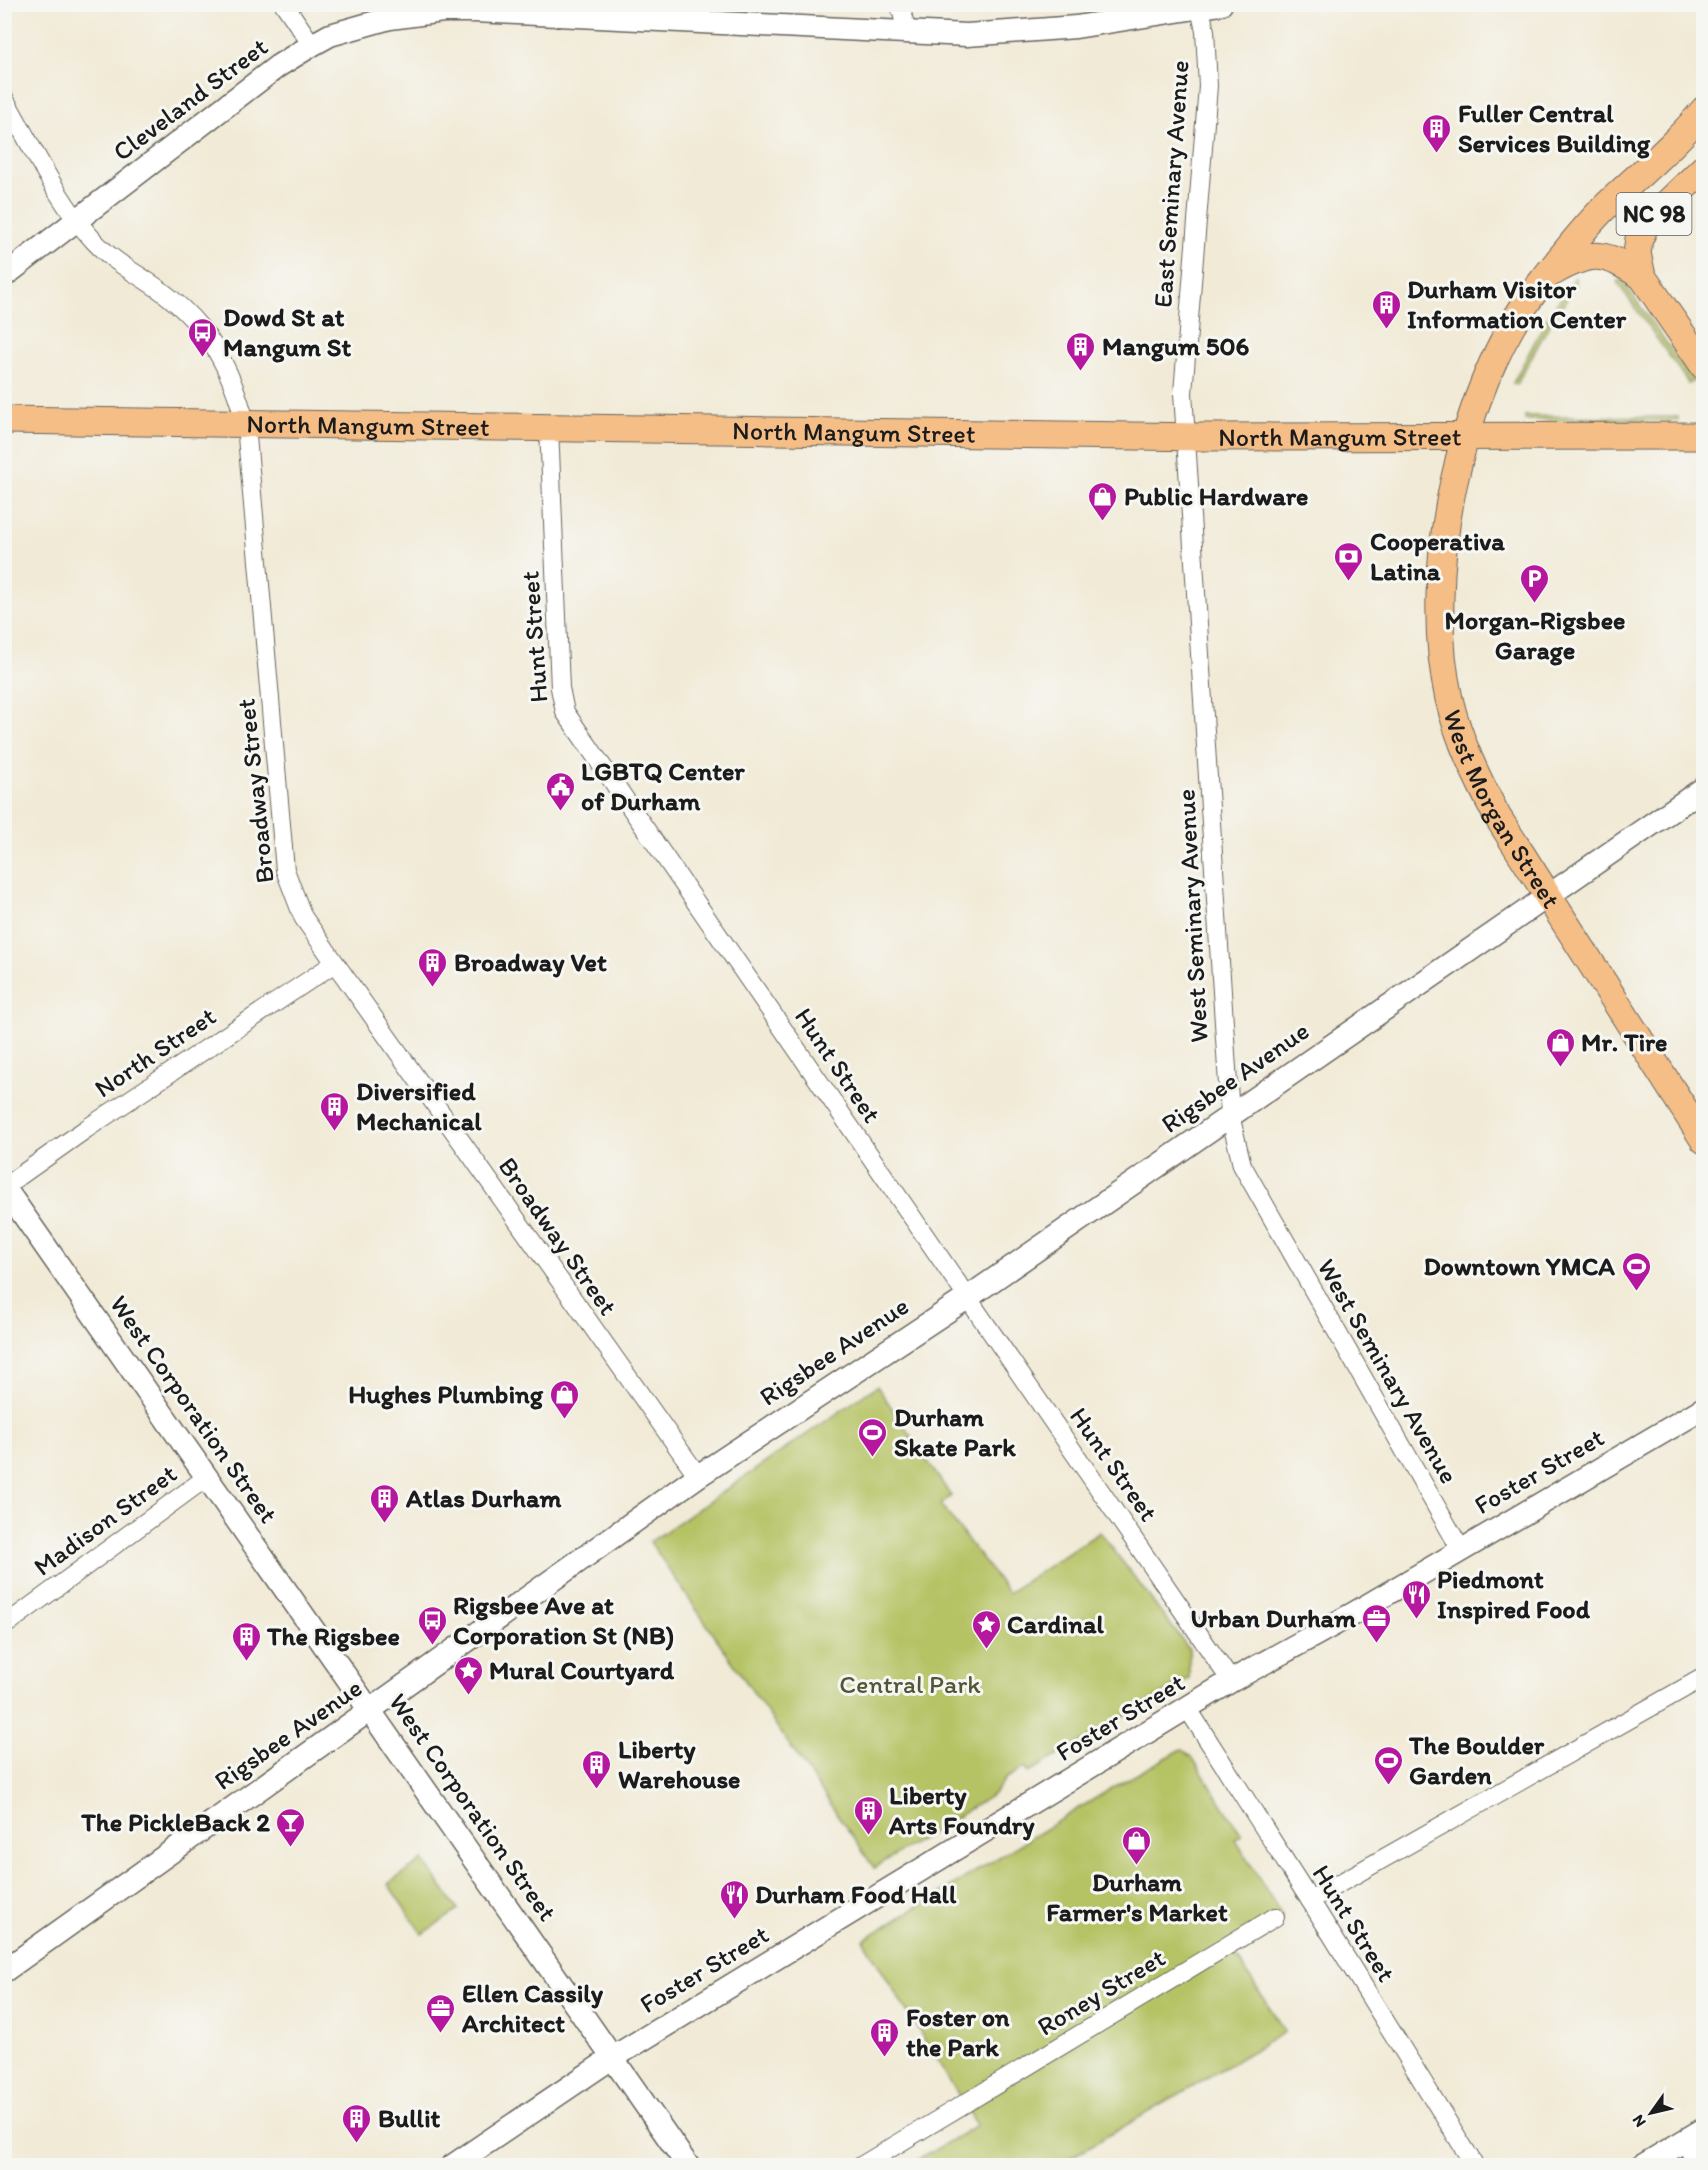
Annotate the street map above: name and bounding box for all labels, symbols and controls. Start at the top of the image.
street label: Cleveland Street [106,30,274,168]
street label: East Seminary Avenue [1146,59,1196,309]
place label: Fuller Central Services Building [1458,97,1651,159]
building icon: Fuller Central Services Building [1421,112,1453,154]
road number: NC 98 [1616,193,1692,235]
place label: Durham Visitor Information Center [1407,273,1627,335]
building icon: Durham Visitor Information Center [1370,288,1402,330]
place label: Dowd St at Mangum St [223,301,351,363]
bus stop icon: Dowd St at Mangum St [186,316,218,358]
building icon: Mangum 506 [1065,330,1097,372]
place label: Mangum 506 [1102,330,1249,362]
street label: North Mangum Street [246,407,490,443]
street label: North Mangum Street [732,414,976,450]
street label: North Mangum Street [1218,420,1462,453]
shop icon: Public Hardware [1087,480,1119,522]
place label: Public Hardware [1124,480,1308,512]
place label: Cooperativa Latina [1370,525,1505,587]
bank icon: Cooperativa Latina [1333,540,1365,582]
parking icon: Morgan-Rigsbee Garage [1519,562,1551,604]
street label: Hunt Street [513,570,555,704]
place label: Morgan-Rigsbee Garage [1445,604,1625,666]
street label: Broadway Street [229,697,281,885]
street label: West Morgan Street [1436,706,1568,914]
place label: LGBTQ Center of Durham [581,755,745,817]
public building icon: LGBTQ Center of Durham [544,770,576,812]
street label: West Seminary Avenue [1169,788,1215,1044]
building icon: Broadway Vet [417,946,449,988]
place label: Broadway Vet [454,946,607,978]
street label: North Street [88,1000,222,1104]
street label: Hunt Street [788,1001,888,1129]
street label: Rigsbee Avenue [1155,1014,1315,1140]
shop icon: Mr. Tire [1544,1026,1576,1068]
place label: Mr. Tire [1581,1026,1667,1058]
place label: Diversified Mechanical [356,1075,482,1137]
building icon: Diversified Mechanical [319,1090,351,1132]
street label: Broadway Street [492,1151,624,1321]
place label: Downtown YMCA [1423,1250,1615,1282]
sports icon: Downtown YMCA [1620,1250,1652,1292]
street label: West Seminary Avenue [1311,1253,1465,1489]
street label: West Corporation Street [103,1289,285,1529]
street label: Rigsbee Avenue [753,1289,915,1413]
place label: Hughes Plumbing [348,1378,544,1410]
shop icon: Hughes Plumbing [548,1378,580,1420]
place label: Durham Skate Park [894,1401,1016,1463]
street label: Hunt Street [1063,1401,1165,1527]
sports icon: Durham Skate Park [857,1416,889,1458]
street label: Foster Street [1468,1421,1610,1521]
street label: Madison Street [27,1457,183,1583]
building icon: Atlas Durham [369,1482,401,1524]
place label: Atlas Durham [405,1482,561,1514]
place label: Piedmont Inspired Food [1437,1563,1591,1625]
restaurant icon: Piedmont Inspired Food [1400,1578,1432,1620]
place label: Rigsbee Ave at Corporation St (NB) [453,1589,674,1651]
place label: Urban Durham [1190,1602,1356,1634]
office icon: Urban Durham [1361,1602,1393,1644]
bus stop icon: Rigsbee Ave at Corporation St (NB) [416,1604,448,1646]
place icon: Cardinal [970,1608,1002,1650]
place label: Cardinal [1007,1608,1104,1640]
building icon: The Rigsbee [230,1620,262,1662]
place label: The Rigsbee [266,1620,400,1652]
place icon: Mural Courtyard [452,1654,484,1696]
place label: Mural Courtyard [489,1654,675,1686]
street label: Foster Street [1050,1666,1190,1768]
park label: Central Park [839,1668,981,1700]
street label: Rigsbee Avenue [208,1671,368,1797]
street label: West Corporation Street [382,1687,564,1927]
place label: The Boulder Garden [1408,1729,1545,1791]
place label: Liberty Warehouse [618,1733,740,1795]
sports icon: The Boulder Garden [1372,1744,1404,1786]
building icon: Liberty Warehouse [581,1748,613,1790]
place label: Liberty Arts Foundry [888,1779,1035,1841]
building icon: Liberty Arts Foundry [852,1794,884,1836]
place label: The PickleBack 2 [80,1806,270,1838]
bar icon: The PickleBack 2 [275,1806,307,1848]
shop icon: Durham Farmer's Market [1121,1824,1153,1866]
street label: Hunt Street [1306,1859,1403,1988]
place label: Durham Farmer's Market [1046,1866,1228,1928]
restaurant icon: Durham Food Hall [718,1878,750,1920]
place label: Durham Food Hall [755,1878,957,1910]
street label: Foster Street [634,1918,774,2020]
street label: Roney Street [1031,1941,1171,2043]
place label: Ellen Cassily Architect [461,1977,604,2039]
office icon: Ellen Cassily Architect [425,1992,457,2034]
place label: Foster on the Park [906,2001,1010,2063]
building icon: Foster on the Park [869,2016,901,2058]
north arrow [1621,2083,1681,2143]
building icon: Bullit [341,2102,373,2144]
place label: Bullit [378,2102,441,2134]
text: N [1628,2111,1650,2131]

